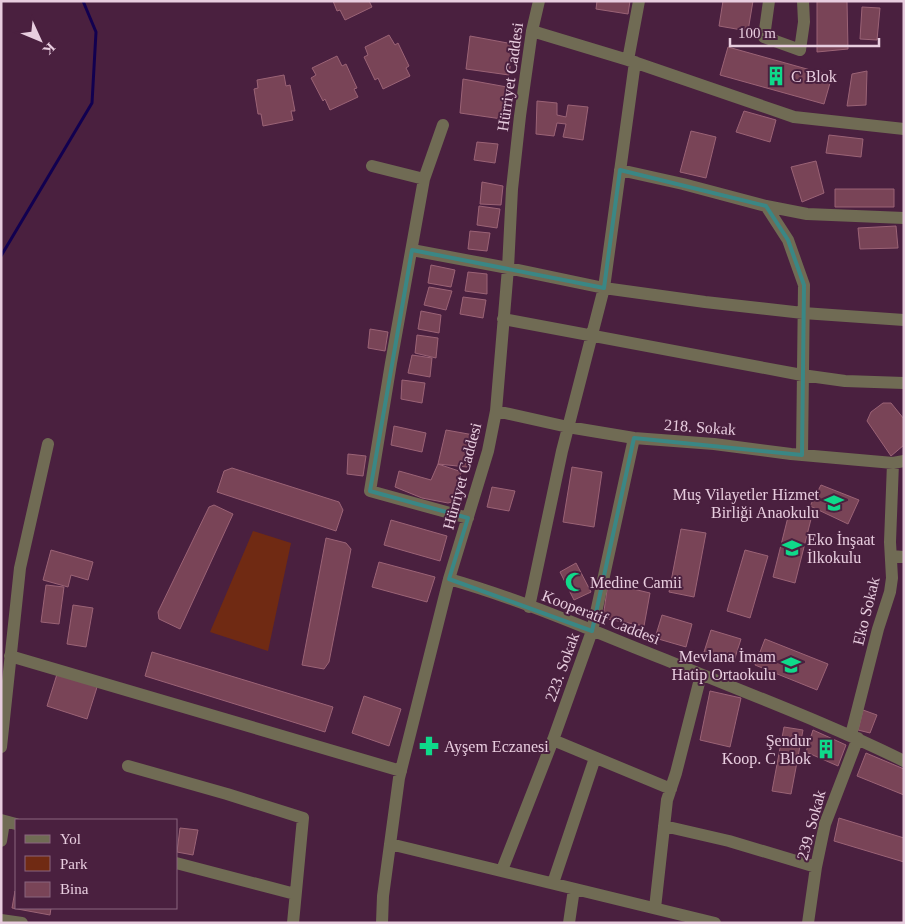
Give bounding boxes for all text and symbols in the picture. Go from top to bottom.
north arrow [15,15,65,65]
scale bar [730,15,879,47]
street label: Hürriyet Caddesi [494,21,527,133]
text: 100 m [738,25,776,41]
text: K [40,40,58,58]
building icon: C Blok [765,65,787,87]
place label: C Blok [791,68,837,85]
street label: 218. Sokak [663,416,737,438]
street label: Hürriyet Caddesi [440,420,486,531]
place label: Muş Vilayetler Hizmet Birliği Anaokulu [673,486,820,522]
school or university icon: Muş Vilayetler Hizmet Birliği Anaokulu [823,492,845,514]
place label: Eko İnşaat İlkokulu [807,531,876,566]
school or university icon: Eko İnşaat İlkokulu [781,537,803,559]
mosque icon: Medine Camii [564,571,586,593]
place label: Medine Camii [590,574,683,591]
street label: Eko Sokak [849,575,883,647]
street label: Kooperatif Caddesi [539,587,663,648]
street label: 223. Sokak [542,630,582,704]
place label: Mevlana İmam Hatip Ortaokulu [672,648,777,684]
school or university icon: Mevlana İmam Hatip Ortaokulu [780,654,802,676]
place label: Şendur Koop. C Blok [722,732,812,768]
pharmacy icon: Ayşem Eczanesi [418,735,440,757]
place label: Ayşem Eczanesi [444,738,549,756]
building icon: Şendur Koop. C Blok [815,738,837,760]
street label: 239. Sokak [793,788,829,862]
legend [15,819,178,909]
text: Yol [60,831,81,847]
text: Park [60,856,88,872]
text: Bina [60,881,89,897]

